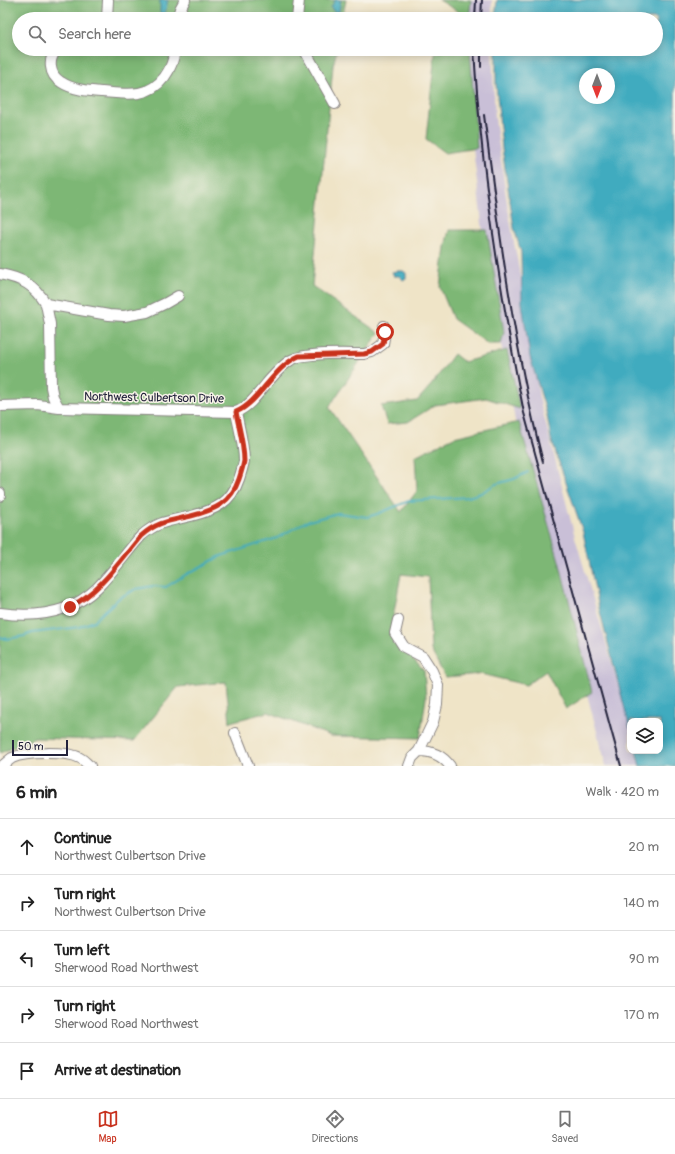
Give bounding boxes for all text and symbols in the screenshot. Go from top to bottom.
search box [12,12,663,56]
icon: search [26,23,48,45]
text: Search here [58,25,131,44]
north arrow [579,68,615,104]
route start [376,323,394,341]
street label: Northwest Culbertson Drive [84,389,224,407]
route end [61,598,79,616]
map controls [627,718,663,754]
button: layers [627,718,663,754]
scale bar [12,738,68,757]
text: 50 m [18,740,44,753]
text: 6 min [16,782,57,803]
text: Walk · 420 m [585,784,659,800]
text: Continue [54,829,112,848]
icon: ahead [16,836,38,858]
text: 20 m [628,839,659,855]
text: Northwest Culbertson Drive [54,848,206,864]
text: Turn right [54,885,115,904]
icon: right [16,892,38,914]
text: 140 m [623,895,659,911]
text: Northwest Culbertson Drive [54,904,206,920]
text: Turn left [54,941,110,960]
icon: left [16,948,38,970]
text: 90 m [629,951,659,967]
text: Sherwood Road Northwest [54,960,198,976]
text: Turn right [54,997,115,1016]
icon: right [16,1004,38,1026]
text: 170 m [624,1007,659,1023]
text: Sherwood Road Northwest [54,1016,198,1032]
icon: arrive [16,1060,38,1082]
text: Arrive at destination [54,1061,181,1080]
tab: Map [97,1108,119,1145]
tab: Directions [312,1108,358,1145]
tab: Saved [551,1108,578,1145]

